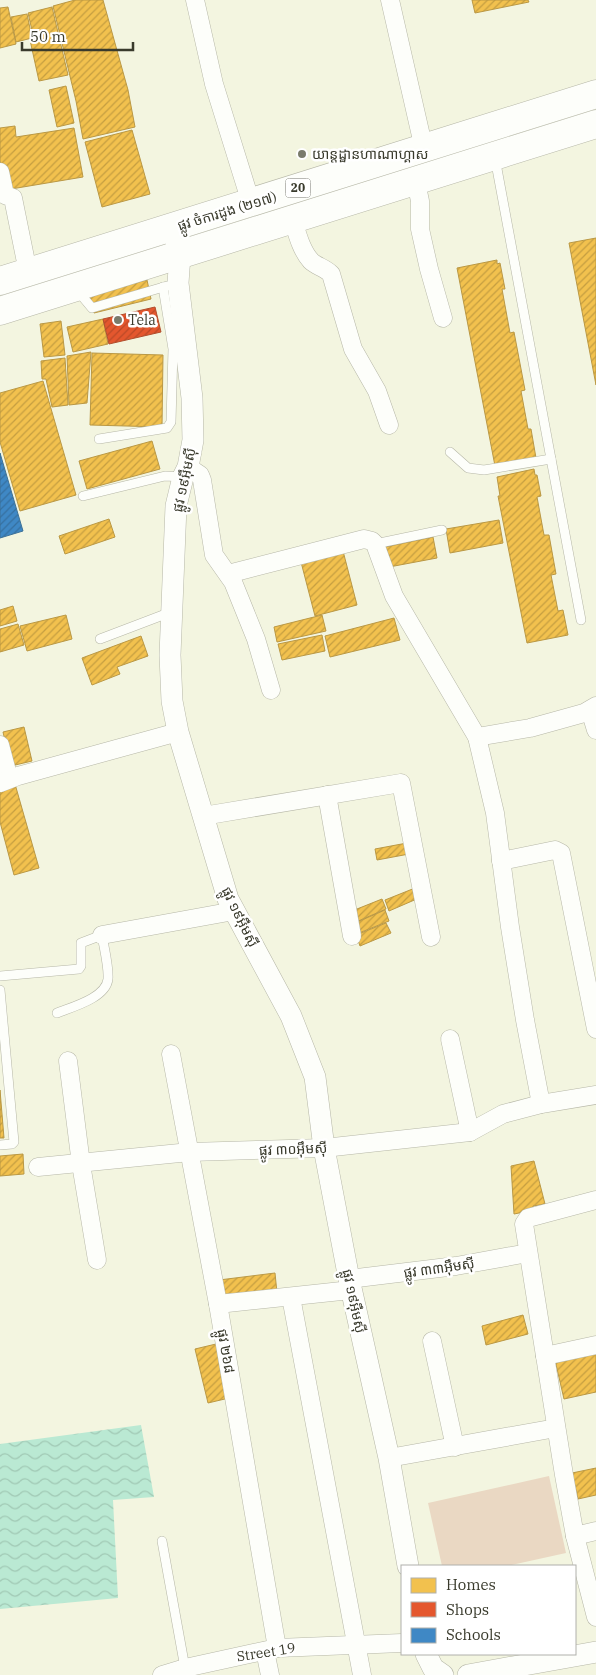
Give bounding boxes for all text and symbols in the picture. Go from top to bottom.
scale bar [22,20,134,52]
text: 50 m [30,27,66,46]
place label: យាន្ដដ្ឋានហាណាហ្គាស [312,145,429,163]
marker: យាន្ដដ្ឋានហាណាហ្គាស [296,148,308,160]
road number: 20 [286,178,310,198]
street label: ផ្លូវ ចំការដូង (២១៧) [175,187,280,238]
place label: Tela [128,311,156,329]
marker: Tela [112,314,124,326]
street label: ផ្លូវ ១៩អ៊ឹមស៊ី [168,446,203,514]
street label: ផ្លូវ ១៩អ៊ឹមស៊ី [215,884,262,952]
street label: ផ្លូវ ៣០អ៊ឹមស៊ី [258,1139,328,1162]
street label: ផ្លូវ ៣៣អ៊ឹមស៊ី [402,1254,476,1285]
street label: ផ្លូវ ១៩អ៊ឹមស៊ី [335,1267,370,1335]
street label: ផ្លូវ ២៦៨ [210,1327,239,1375]
legend [401,1565,576,1655]
text: Homes [446,1575,496,1594]
text: Shops [446,1600,489,1619]
text: Schools [446,1625,501,1644]
street label: Street 19 [235,1638,297,1666]

